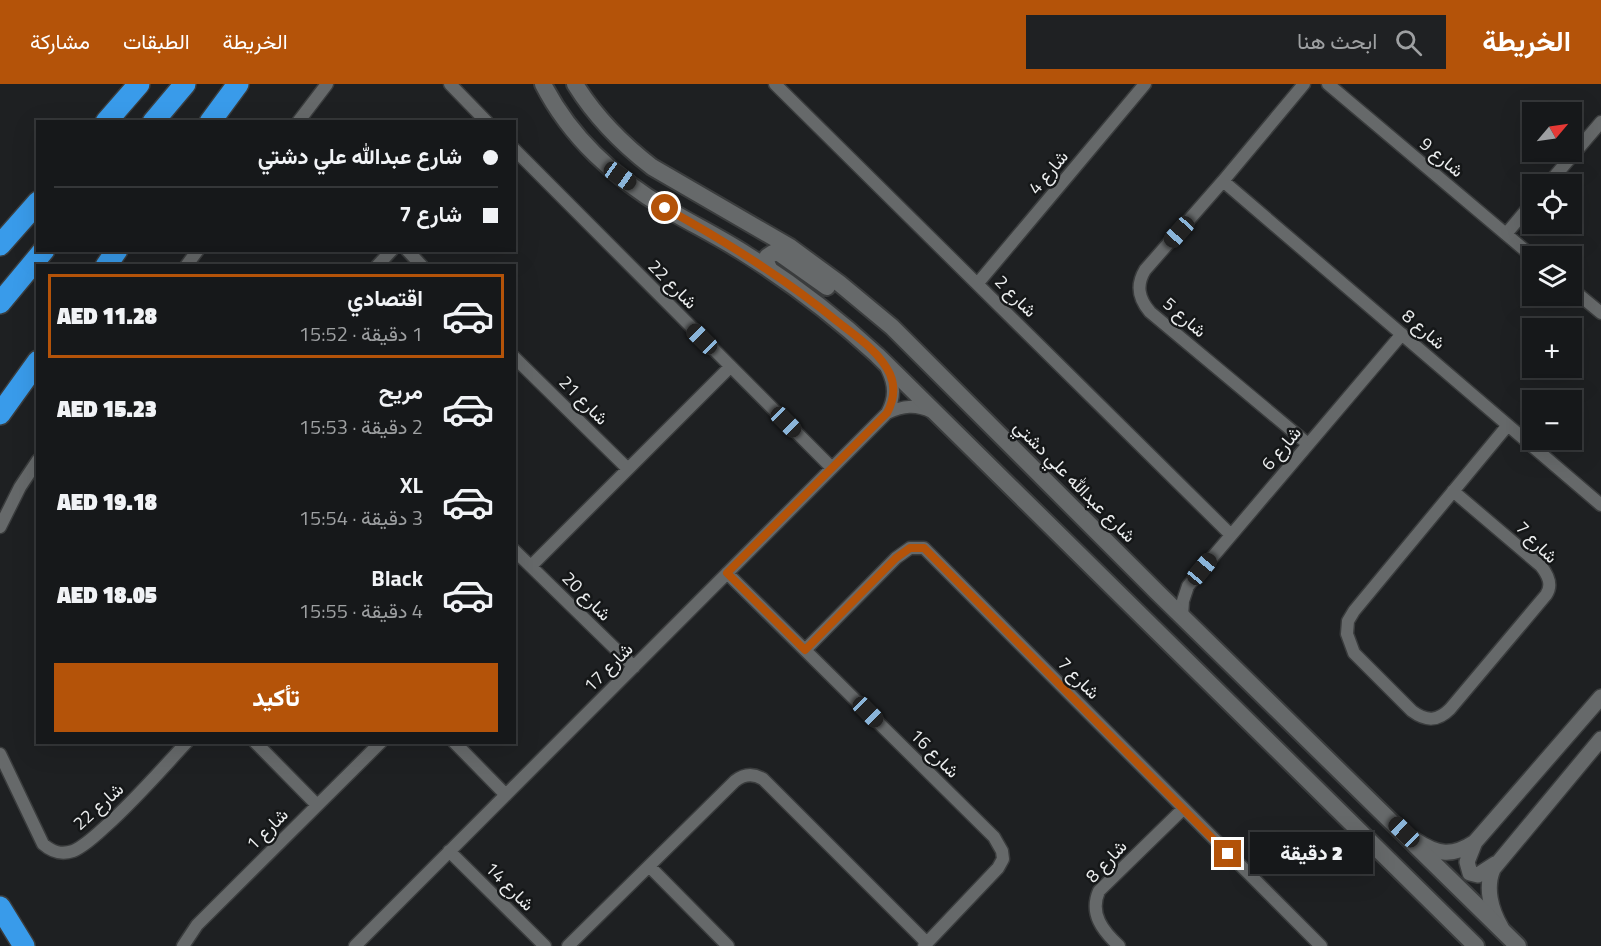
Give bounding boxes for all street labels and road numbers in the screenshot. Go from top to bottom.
street label: شارع 9 [1414,131,1470,183]
street label: شارع 4 [1022,144,1074,200]
street label: شارع 22 [642,253,704,315]
street label: شارع 2 [989,269,1043,323]
street label: شارع 5 [1157,290,1213,344]
street label: شارع 8 [1396,302,1452,356]
street label: شارع 21 [553,369,615,431]
street label: شارع عبدالله علي دشتي [1006,414,1142,550]
street label: شارع 6 [1255,420,1307,476]
street label: شارع 7 [1510,515,1564,569]
street label: شارع 20 [556,565,618,627]
street label: شارع 17 [577,636,639,698]
street label: شارع 7 [1052,651,1106,705]
street label: شارع 16 [904,722,966,784]
street label: شارع 22 [67,776,129,836]
street label: شارع 1 [240,802,294,856]
street label: شارع 8 [1079,833,1133,889]
street label: شارع 14 [479,855,541,917]

